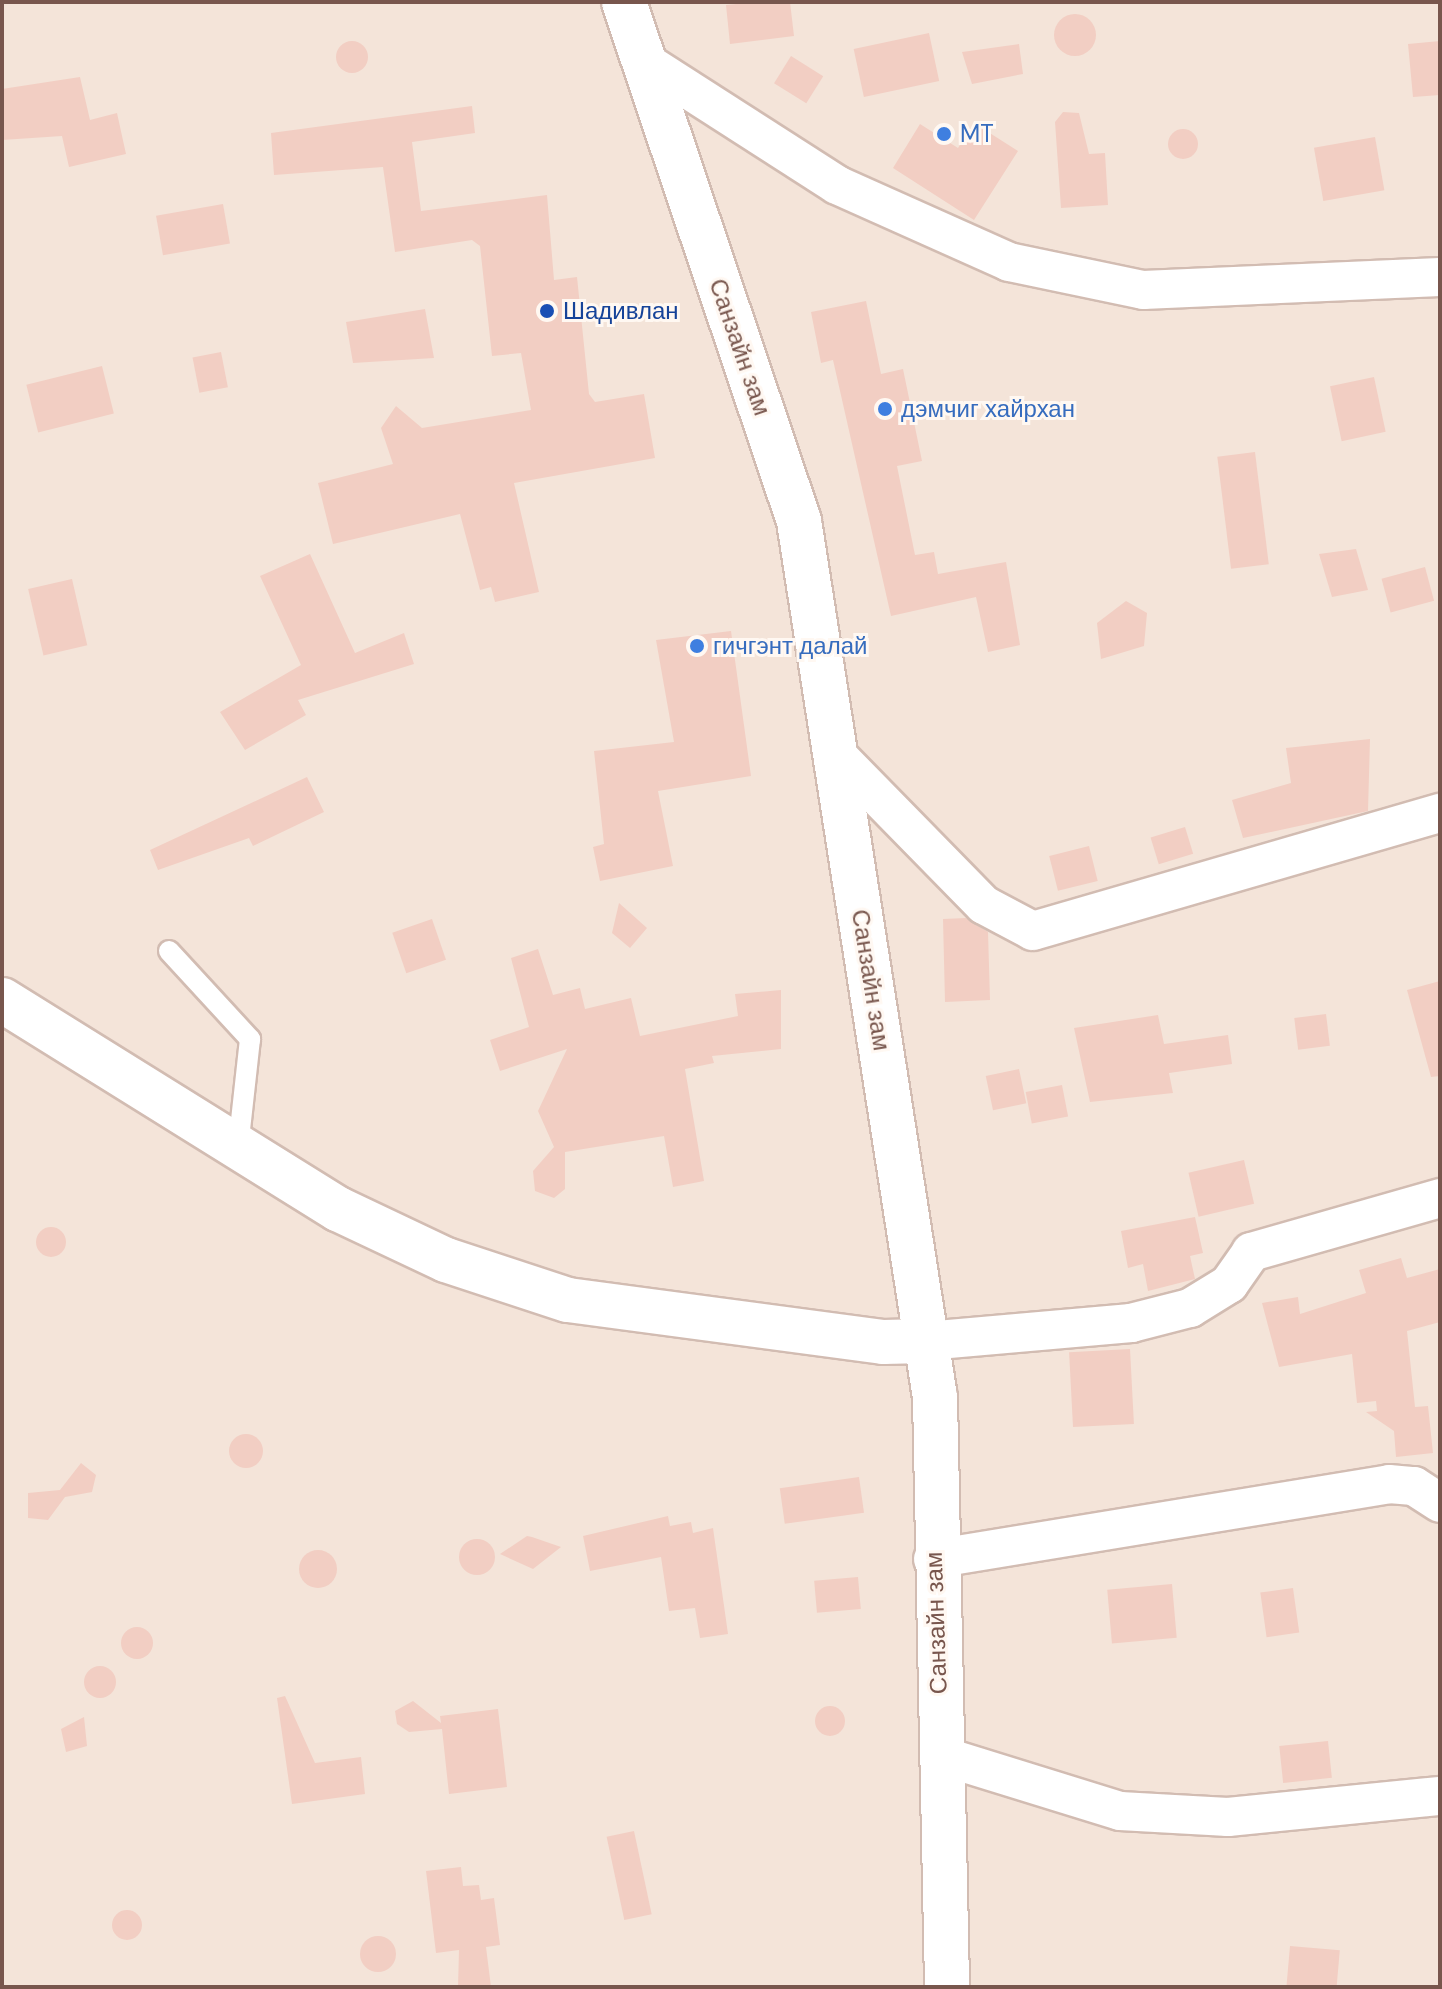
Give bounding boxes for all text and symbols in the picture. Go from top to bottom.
place label: MT [960,120,994,148]
marker: MT [935,125,953,143]
street label: Санзайн зам [703,275,777,419]
place label: Шадивлан [563,297,679,325]
marker: Шадивлан [538,302,556,320]
place label: дэмчиг хайрхан [901,395,1075,423]
marker: дэмчиг хайрхан [876,400,894,418]
place label: гичгэнт далай [713,632,867,660]
marker: гичгэнт далай [688,637,706,655]
street label: Санзайн зам [846,907,896,1053]
street label: Санзайн зам [919,1551,953,1695]

